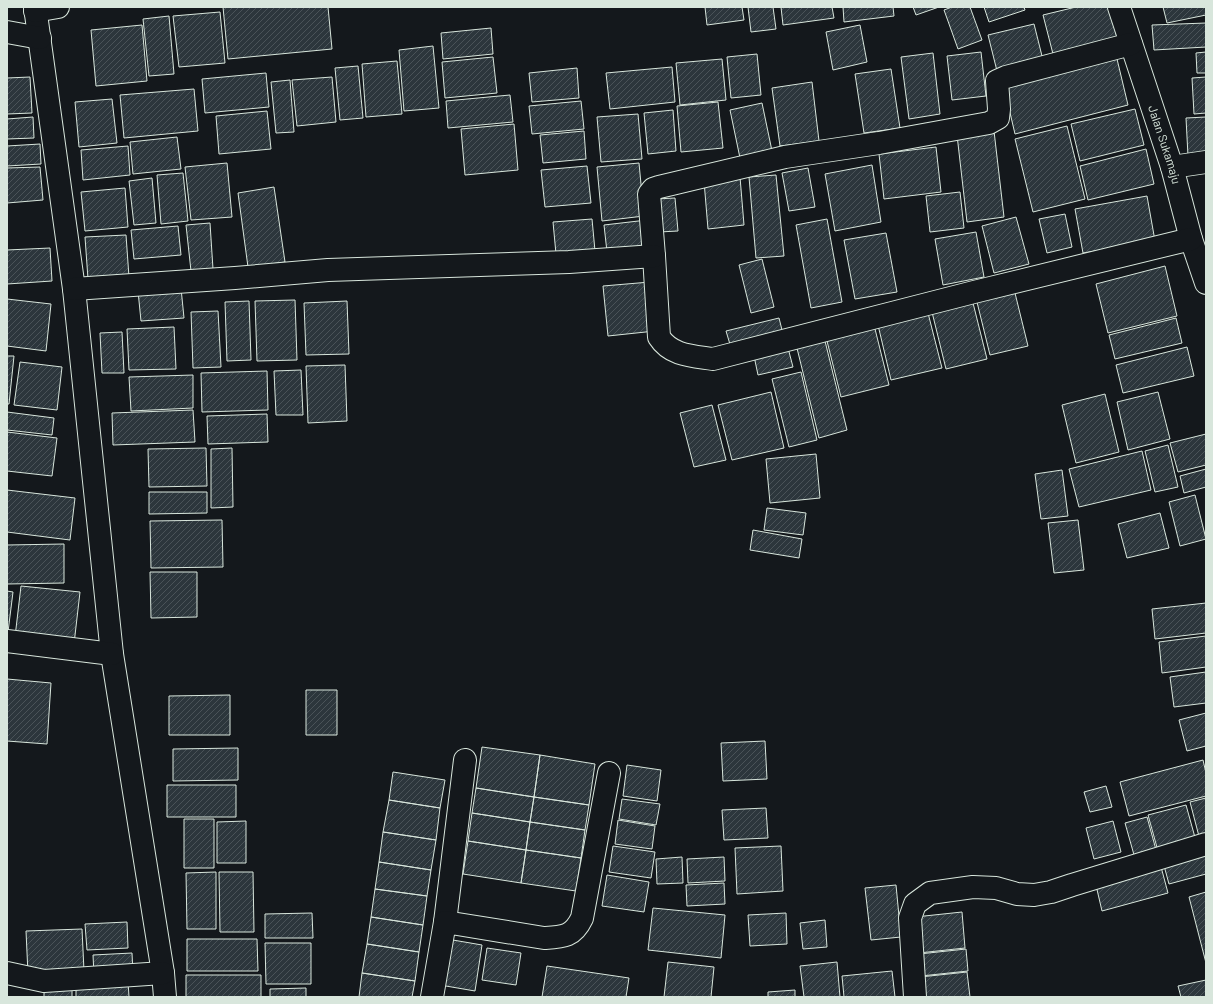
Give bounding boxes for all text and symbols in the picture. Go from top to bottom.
street label: Jalan Sukamaju [1146,103,1184,185]

